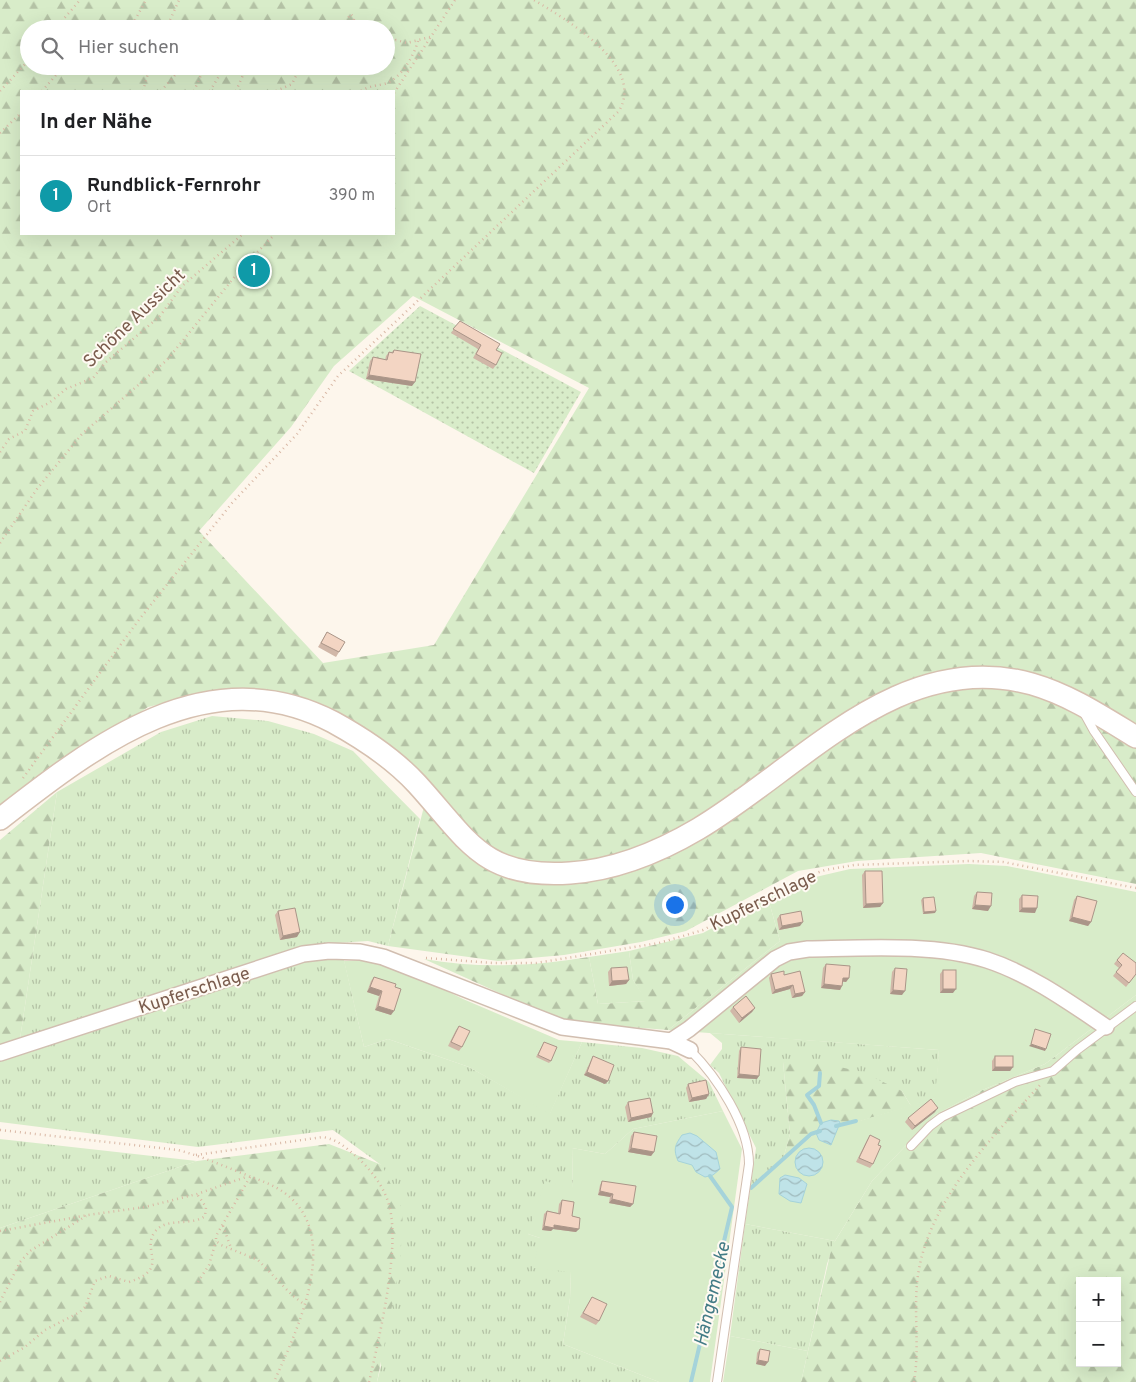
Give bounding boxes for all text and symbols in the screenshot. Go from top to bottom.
search box [20,20,395,75]
icon: search [38,34,66,62]
text: Hier suchen [78,36,179,60]
text: In der Nähe [40,109,152,136]
text: Rundblick-Fernrohr [87,174,261,198]
text: 1 [53,186,59,206]
text: 390 m [329,186,375,206]
text: Ort [87,198,111,218]
pin: 1 [238,252,270,290]
street label: Schöne Aussicht [79,265,191,374]
street label: Kupferschlage [707,866,821,937]
your location [662,892,688,918]
street label: Kupferschlage [136,963,253,1020]
water label: Hängemecke [689,1240,737,1349]
map controls [1076,1277,1121,1367]
button: + [1076,1277,1121,1322]
button: − [1076,1322,1121,1367]

